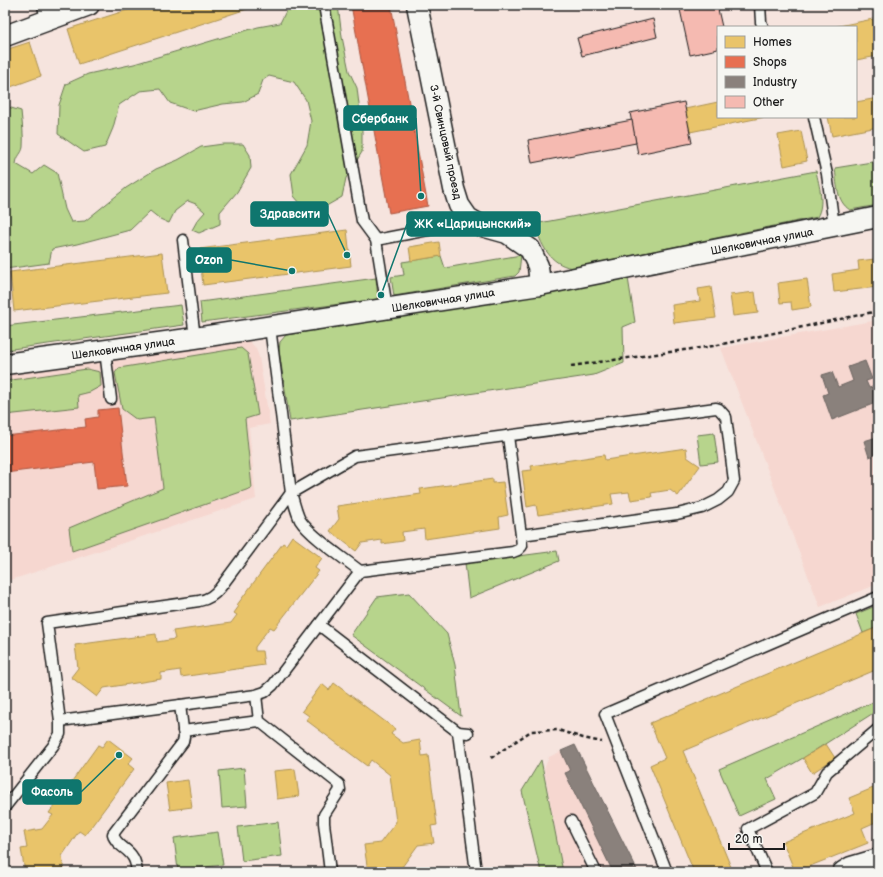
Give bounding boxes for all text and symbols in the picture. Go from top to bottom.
legend [717,26,857,118]
text: Homes [753,35,792,50]
text: Shops [753,55,787,70]
text: Industry [753,75,798,90]
street label: 3-й Свинцовый проезд [427,83,464,201]
text: Other [753,95,785,110]
callout: Сбербанк [344,106,416,130]
text: Сбербанк [352,112,409,127]
callout: Здравсити [251,202,328,226]
text: Здравсити [260,207,320,222]
callout: ЖК «Царицынский» [407,212,540,236]
text: ЖК «Царицынский» [414,217,532,232]
street label: Шелковичная улица [710,225,815,258]
callout: Ozon [187,248,231,272]
text: Ozon [195,253,223,268]
street label: Шелковичная улица [391,286,496,315]
street label: Шелковичная улица [71,335,176,362]
callout: Фасоль [23,780,81,804]
text: Фасоль [31,785,74,800]
scale bar [729,825,784,851]
text: 20 m [735,832,762,847]

